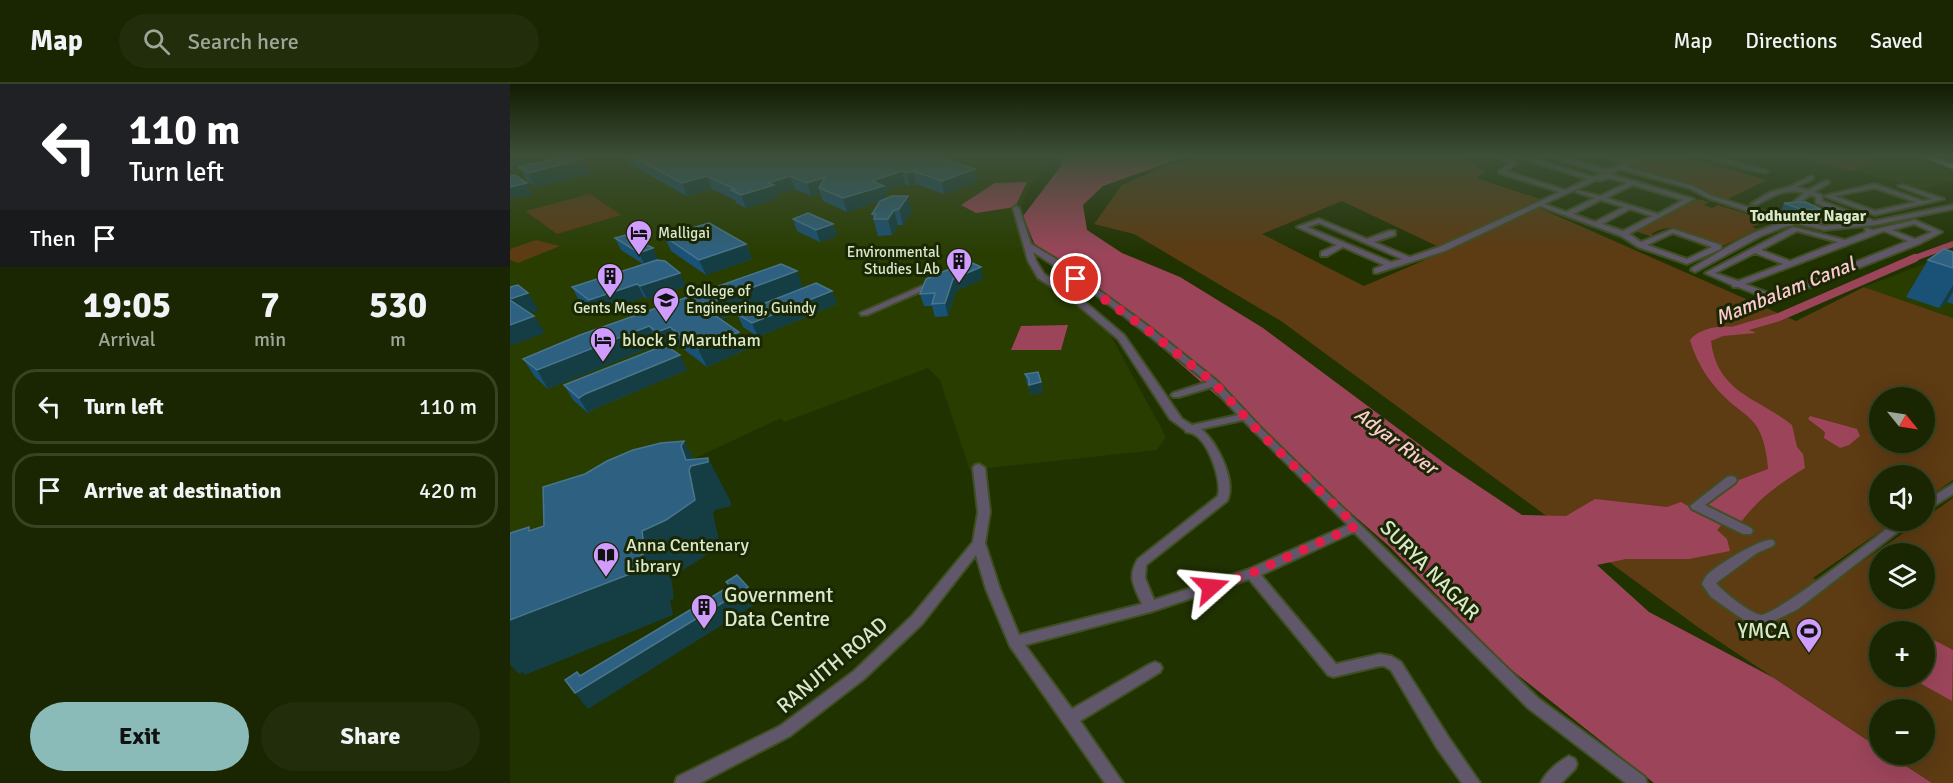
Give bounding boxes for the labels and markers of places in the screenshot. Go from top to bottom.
hotel icon: Malligai [624,218,654,256]
place label: Malligai [658,224,710,242]
place label: Environmental Studies LAb [847,243,940,278]
building icon: Environmental Studies LAb [944,246,974,284]
pin [1050,253,1101,304]
building icon: Gents Mess [595,261,625,299]
place label: College of Engineering, Guindy [686,282,816,317]
school or university icon: College of Engineering, Guindy [651,285,681,323]
place label: Gents Mess [573,299,647,317]
hotel icon: block 5 Marutham [588,325,618,363]
place label: block 5 Marutham [622,329,761,351]
place label: Anna Centenary Library [626,534,749,577]
library icon: Anna Centenary Library [591,540,621,578]
place label: Government Data Centre [724,582,833,632]
building icon: Government Data Centre [689,592,719,630]
sports icon: YMCA [1794,616,1824,654]
place label: YMCA [1738,618,1790,644]

